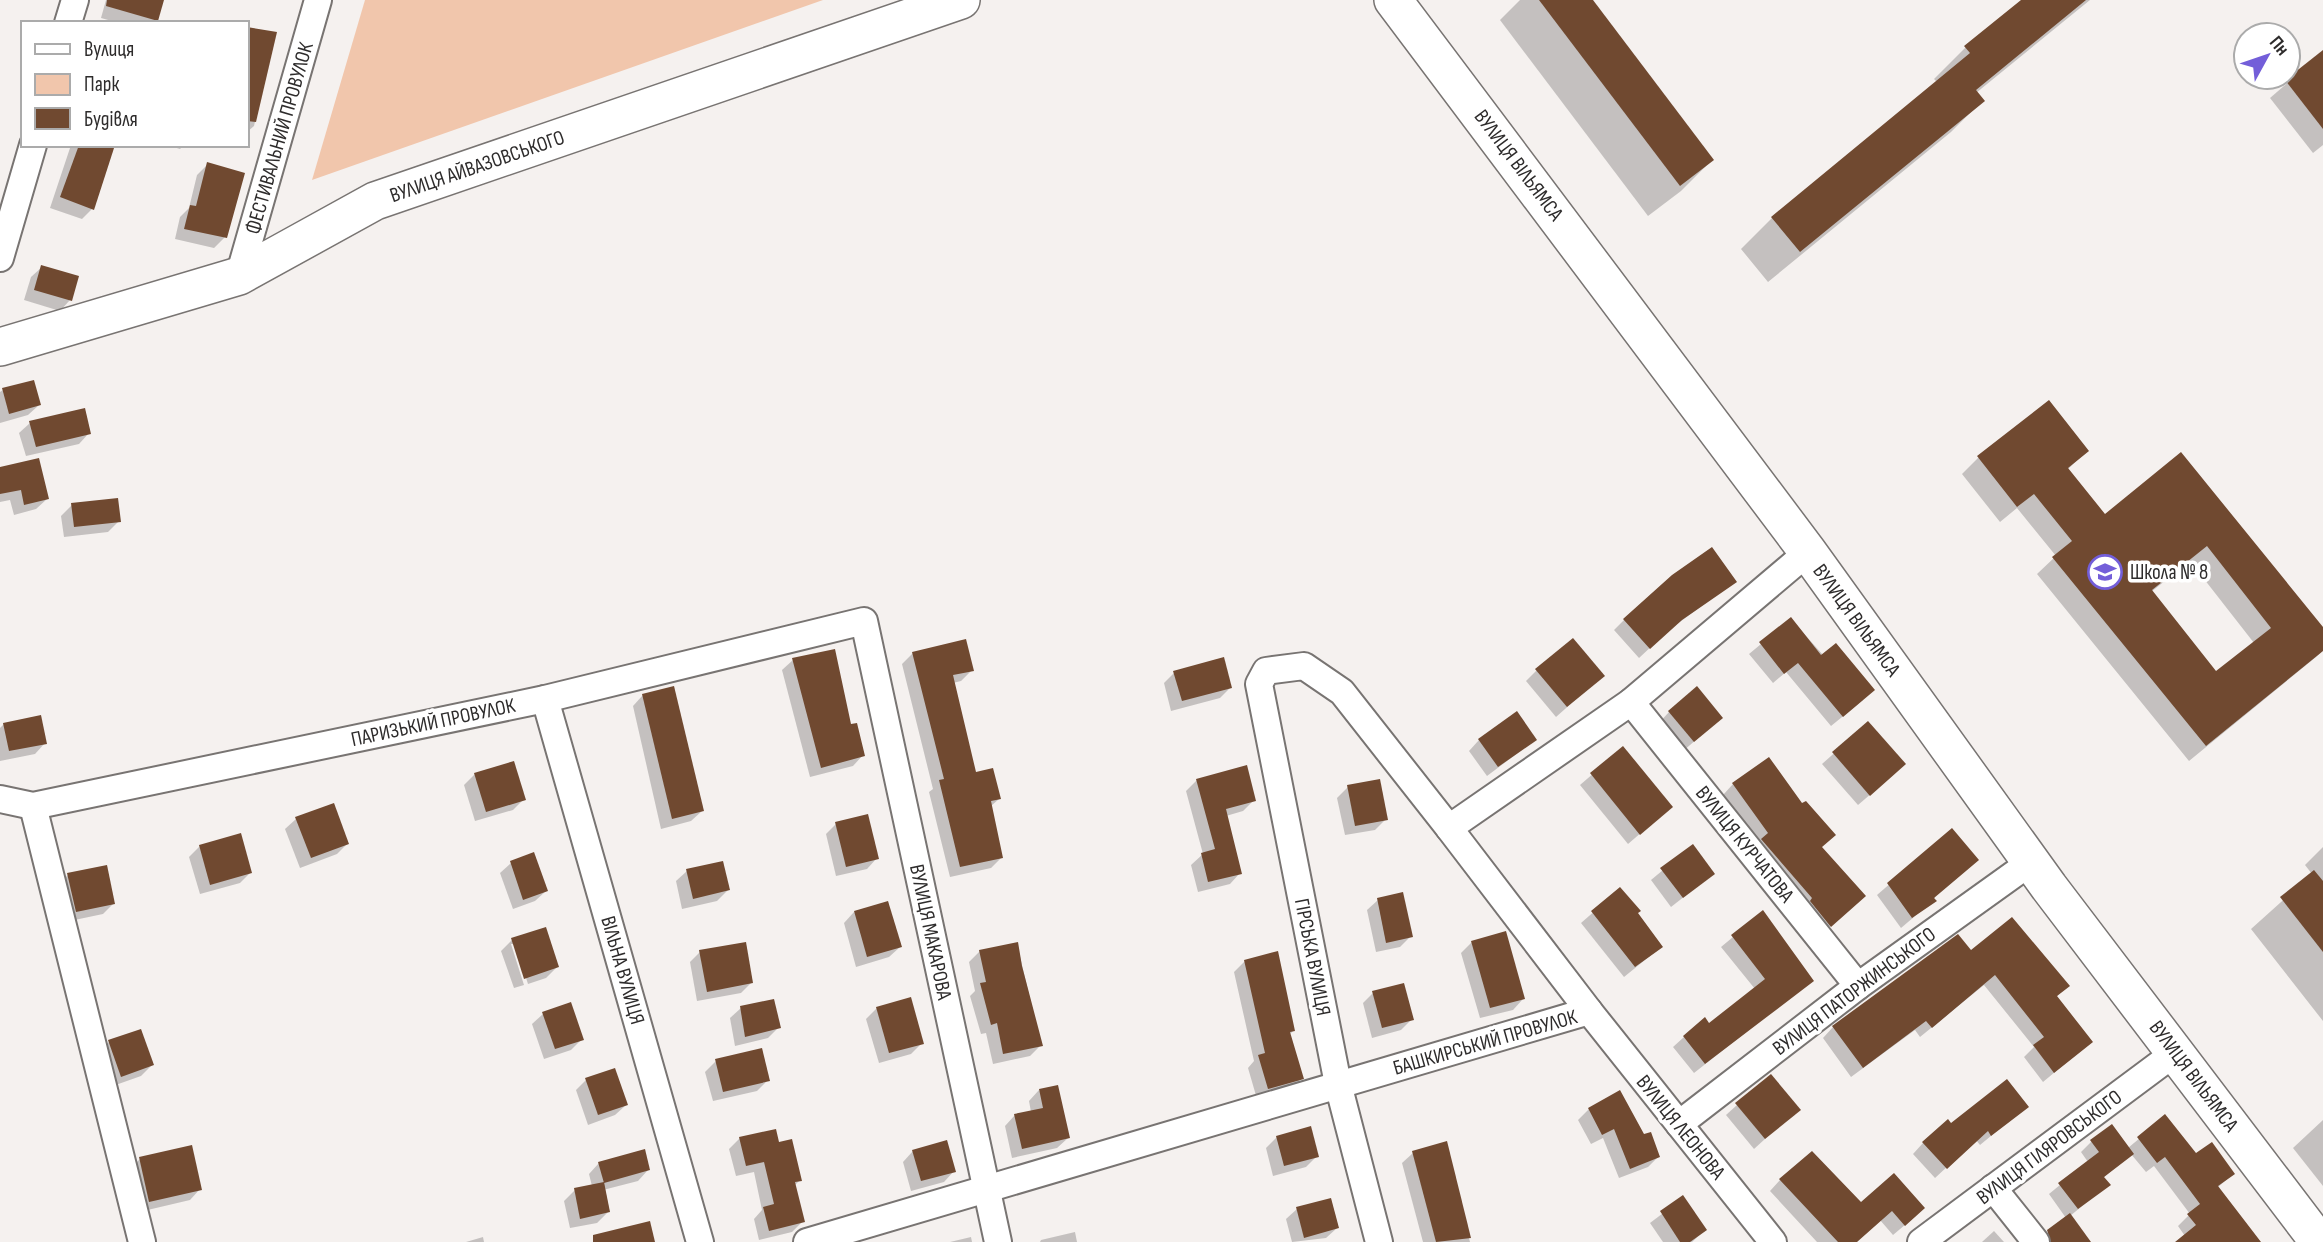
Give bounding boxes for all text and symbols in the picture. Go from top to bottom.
legend [21,21,248,147]
north arrow [2232,21,2302,91]
text: Пн [2264,32,2294,60]
text: Вулиця [84,37,134,62]
street label: ФЕСТИВАЛЬНИЙ ПРОВУЛОК [240,39,319,237]
text: Парк [84,72,119,97]
street label: ВУЛИЦЯ ВІЛЬЯМСА [1469,105,1569,227]
text: Будівля [84,107,138,132]
street label: ВУЛИЦЯ АЙВАЗОВСЬКОГО [386,125,568,208]
school or university icon: Школа № 8 [2086,553,2124,591]
street label: ВУЛИЦЯ ВІЛЬЯМСА [1807,559,1906,682]
place label: Школа № 8 [2130,560,2208,585]
street label: ПАРИЗЬКИЙ ПРОВУЛОК [349,693,518,752]
street label: ВУЛИЦЯ КУРЧАТОВА [1690,781,1800,908]
street label: ВУЛИЦЯ МАКАРОВА [904,862,957,1003]
street label: ГІРСЬКА ВУЛИЦЯ [1289,896,1336,1018]
street label: ВІЛЬНА ВУЛИЦЯ [595,913,650,1027]
street label: ВУЛИЦЯ ПАТОРЖИНСЬКОГО [1768,922,1941,1061]
street label: БАШКИРСЬКИЙ ПРОВУЛОК [1390,1004,1580,1081]
street label: ВУЛИЦЯ ВІЛЬЯМСА [2144,1016,2244,1138]
street label: ВУЛИЦЯ ЛЕОНОВА [1631,1070,1731,1185]
street label: ВУЛИЦЯ ГІЛЯРОВСЬКОГО [1972,1085,2127,1210]

